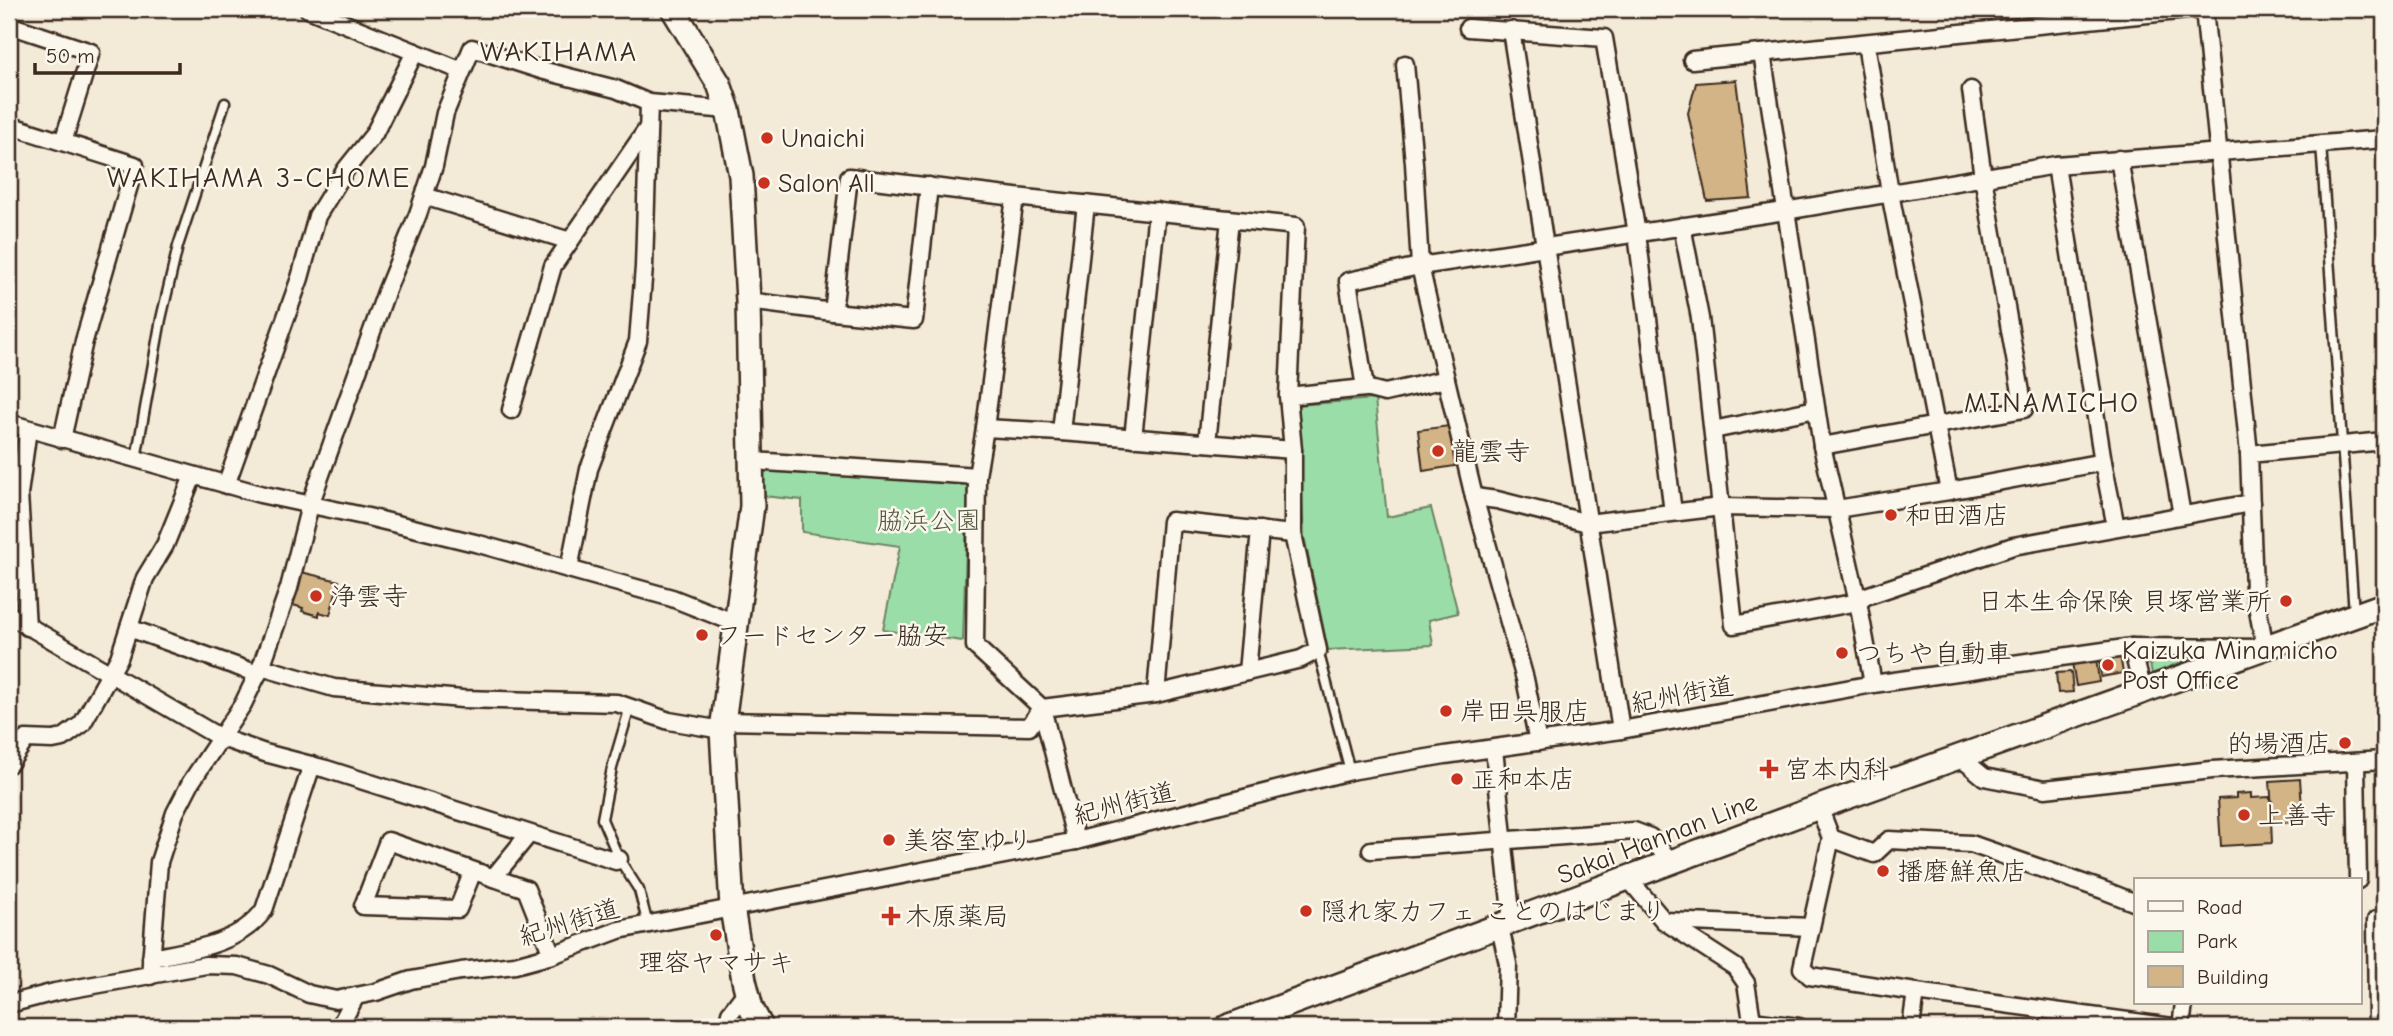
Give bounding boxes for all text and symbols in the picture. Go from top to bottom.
scale bar [35,32,180,76]
district label: WAKIHAMA [480,36,638,68]
text: 50 m [46,44,95,68]
place label: Unaichi [781,124,865,154]
marker: Unaichi [759,130,775,146]
district label: WAKIHAMA 3-CHOME [107,162,411,194]
place label: Salon All [778,169,875,199]
marker: Salon All [756,175,772,191]
district label: MINAMICHO [1964,387,2140,419]
place label: 龍雲寺 [1452,437,1530,467]
marker: 龍雲寺 [1430,443,1446,459]
place label: 和田酒店 [1905,501,2009,531]
park label: 脇浜公園 [877,506,981,536]
marker: 和田酒店 [1883,507,1899,523]
place label: 浄雲寺 [330,582,408,612]
place label: 日本生命保険 貝塚営業所 [1977,587,2272,617]
marker: 浄雲寺 [308,588,324,604]
marker: 日本生命保険 貝塚営業所 [2278,593,2294,609]
place label: フードセンター脇安 [716,621,948,651]
marker: フードセンター脇安 [694,627,710,643]
place label: Kaizuka Minamicho Post Office [2122,636,2338,696]
place label: つちや自動車 [1856,639,2012,669]
marker: つちや自動車 [1834,645,1850,661]
marker: Kaizuka Minamicho Post Office [2100,657,2116,673]
street label: 紀州街道 [1628,671,1736,719]
place label: 岸田呉服店 [1460,697,1590,727]
marker: 岸田呉服店 [1438,703,1454,719]
place label: 的場酒店 [2227,729,2331,759]
marker: 的場酒店 [2337,735,2353,751]
place label: 宮本内科 [1785,755,1889,785]
marker: 宮本内科 [1759,759,1779,779]
place label: 正和本店 [1471,765,1575,795]
marker: 正和本店 [1449,771,1465,787]
street label: 紀州街道 [1070,777,1178,831]
street label: Sakai Hannan Line [1553,787,1761,891]
place label: 上善寺 [2258,801,2336,831]
marker: 上善寺 [2236,807,2252,823]
place label: 美容室ゆり [903,826,1033,856]
marker: 美容室ゆり [881,832,897,848]
place label: 播磨鮮魚店 [1897,857,2027,887]
marker: 播磨鮮魚店 [1875,863,1891,879]
legend [2134,878,2362,1004]
street label: 紀州街道 [515,893,623,953]
text: Road [2197,895,2242,919]
place label: 隠れ家カフェ ことのはじまり [1320,897,1667,927]
place label: 木原薬局 [905,902,1009,932]
marker: 隠れ家カフェ ことのはじまり [1298,903,1314,919]
marker: 木原薬局 [883,908,899,924]
marker: 理容ヤマサキ [708,927,724,943]
text: Park [2197,929,2237,953]
place label: 理容ヤマサキ [638,948,794,978]
text: Building [2197,965,2269,989]

